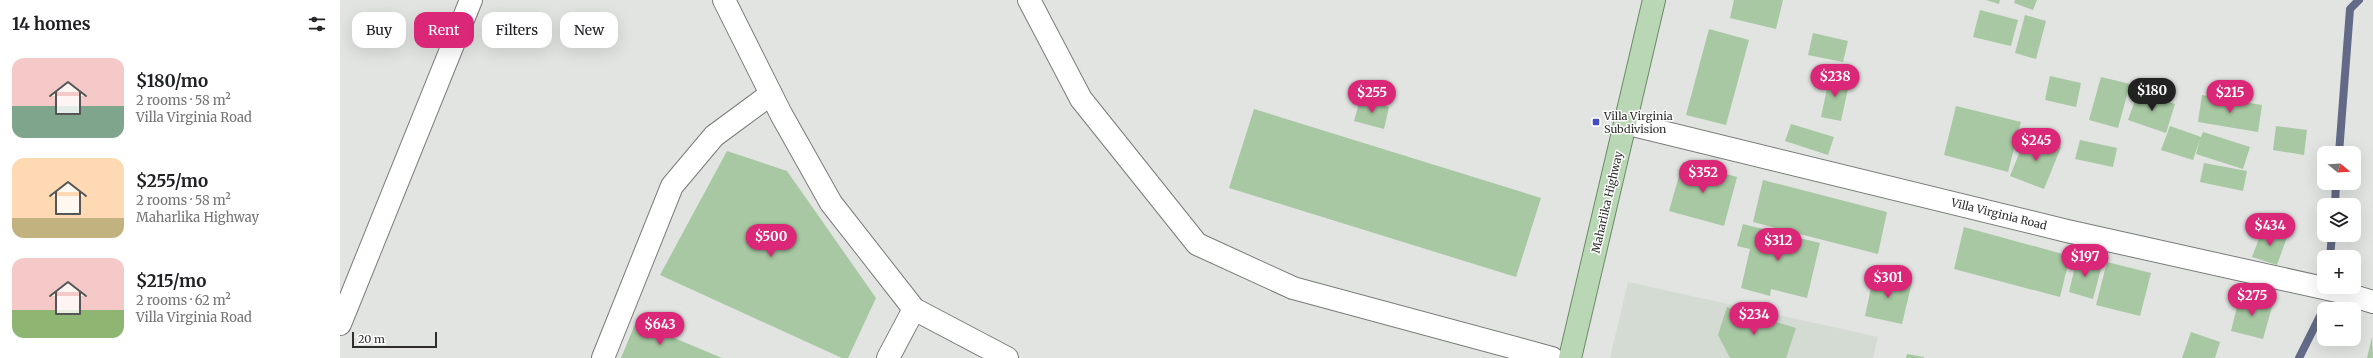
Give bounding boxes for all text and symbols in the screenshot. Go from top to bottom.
chip: Buy [352,12,406,48]
chip: Rent [414,12,474,48]
chip: Filters [482,12,552,48]
chip: New [560,12,618,48]
text: 14 homes [12,13,90,35]
icon: filters [306,13,328,35]
pin: $238 [1811,64,1859,98]
text: $238 [1819,68,1851,85]
text: $180/mo [136,70,208,92]
icon: home [44,74,92,122]
pin: $180 [2128,78,2176,112]
pin: $255 [1348,80,1396,114]
pin: $215 [2206,80,2254,114]
text: $180 [2137,82,2167,99]
text: $255 [1357,84,1387,101]
text: $215 [2216,84,2244,101]
text: 2 rooms · 58 m² [136,92,231,109]
text: Villa Virginia Road [136,109,252,126]
place label: Villa Virginia Subdivision [1603,109,1673,136]
marker: Villa Virginia Subdivision [1591,117,1601,127]
pin: $245 [2012,128,2060,162]
text: $245 [2021,132,2051,149]
north arrow [2317,146,2361,190]
map controls [2317,146,2361,346]
street label: Maharlika Highway [1588,149,1626,254]
pin: $352 [1679,160,1727,194]
text: $352 [1688,164,1718,181]
text: $255/mo [136,170,208,192]
icon: home [44,174,92,222]
text: 2 rooms · 58 m² [136,192,231,209]
street label: Villa Virginia Road [1949,195,2049,233]
button: layers [2317,198,2361,242]
text: Maharlika Highway [136,209,259,226]
pin: $434 [2246,213,2294,247]
text: $434 [2254,217,2286,234]
pin: $500 [747,224,795,258]
text: $500 [755,228,787,245]
pin: $312 [1754,228,1802,262]
text: $312 [1764,232,1792,249]
pin: $197 [2061,244,2109,278]
text: $197 [2070,248,2100,265]
button: + [2317,250,2361,294]
pin: $301 [1864,265,1912,299]
text: $301 [1873,269,1903,286]
text: $215/mo [136,270,206,292]
icon: home [44,274,92,322]
pin: $275 [2228,283,2276,317]
text: $275 [2237,287,2267,304]
text: 2 rooms · 62 m² [136,292,231,309]
pin: $234 [1730,302,1778,336]
button: − [2317,302,2361,346]
text: $234 [1738,306,1770,323]
text: Villa Virginia Road [136,309,252,326]
pin: $643 [636,312,684,346]
text: $643 [644,316,676,333]
scale bar [352,330,437,349]
text: 20 m [358,332,385,346]

